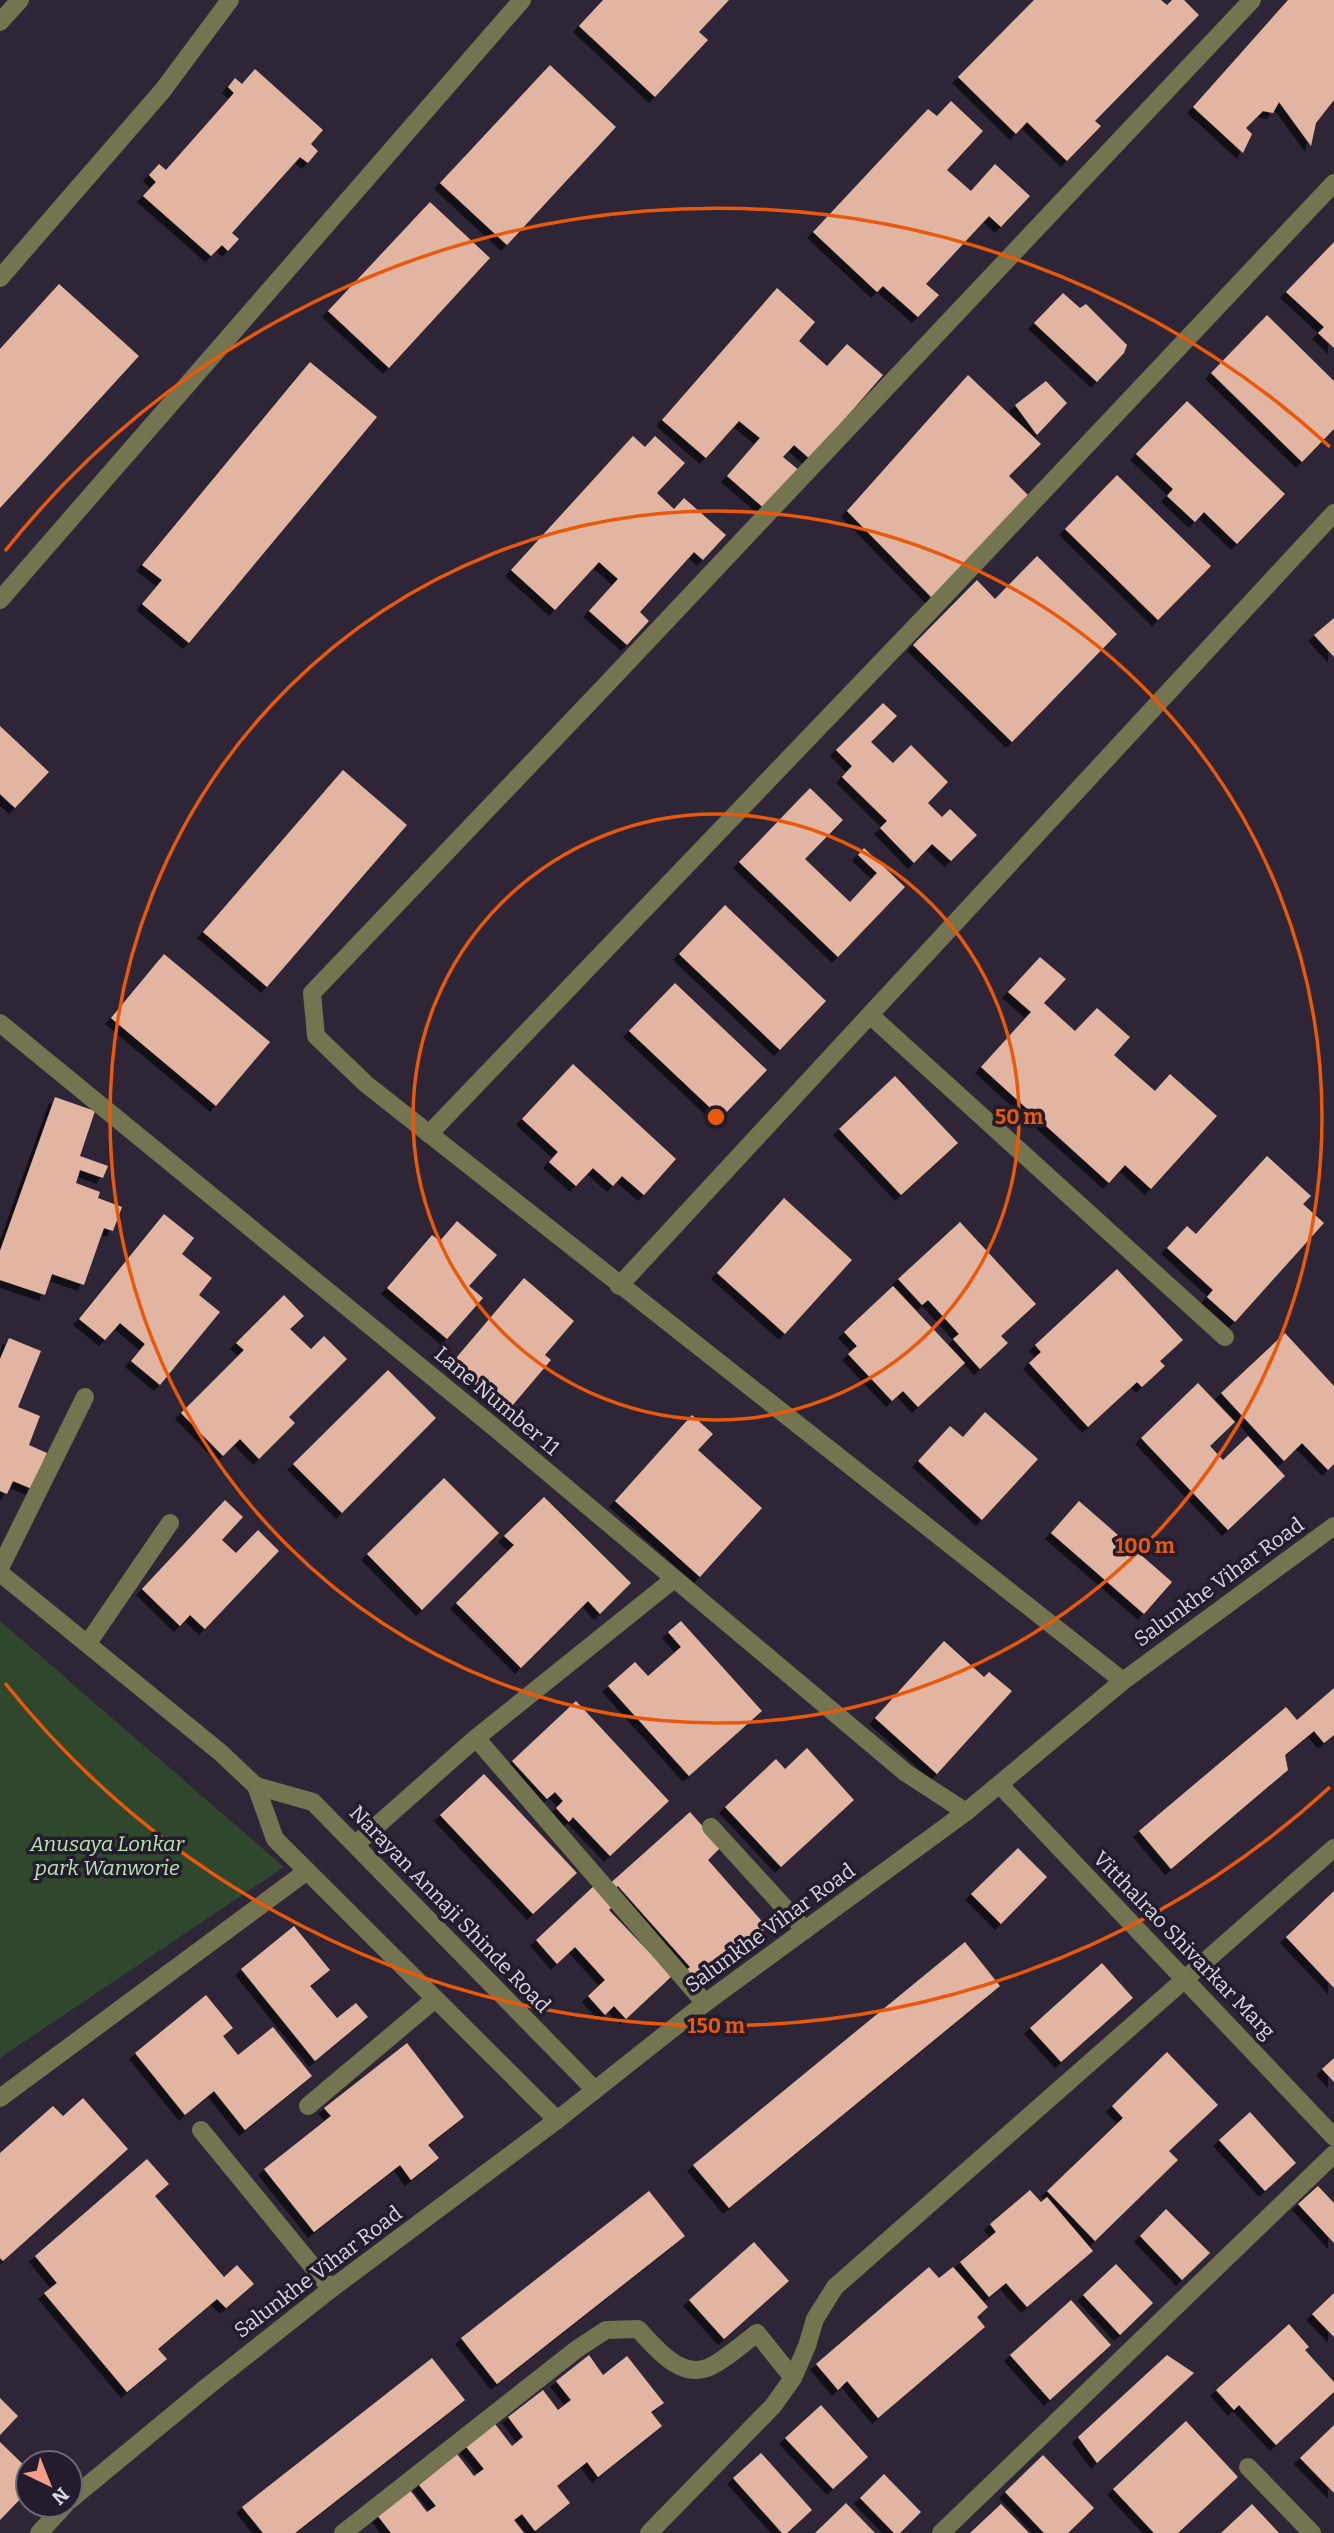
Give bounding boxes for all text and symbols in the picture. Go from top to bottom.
text: 50 m [995,1104,1043,1130]
centre of rings [704,1105,728,1129]
street label: Lane Number 11 [429,1341,565,1461]
street label: Salunkhe Vihar Road [1129,1512,1309,1652]
text: 100 m [1115,1533,1175,1559]
street label: Narayan Annaji Shinde Road [344,1800,556,2018]
park label: Anusaya Lonkar park Wanworie [29,1831,186,1881]
street label: Vitthalrao Shivarkar Marg [1087,1846,1281,2045]
street label: Salunkhe Vihar Road [680,1858,860,1998]
text: 150 m [687,2013,745,2039]
street label: Salunkhe Vihar Road [229,2200,407,2344]
north arrow [14,2449,84,2519]
text: N [47,2483,73,2510]

